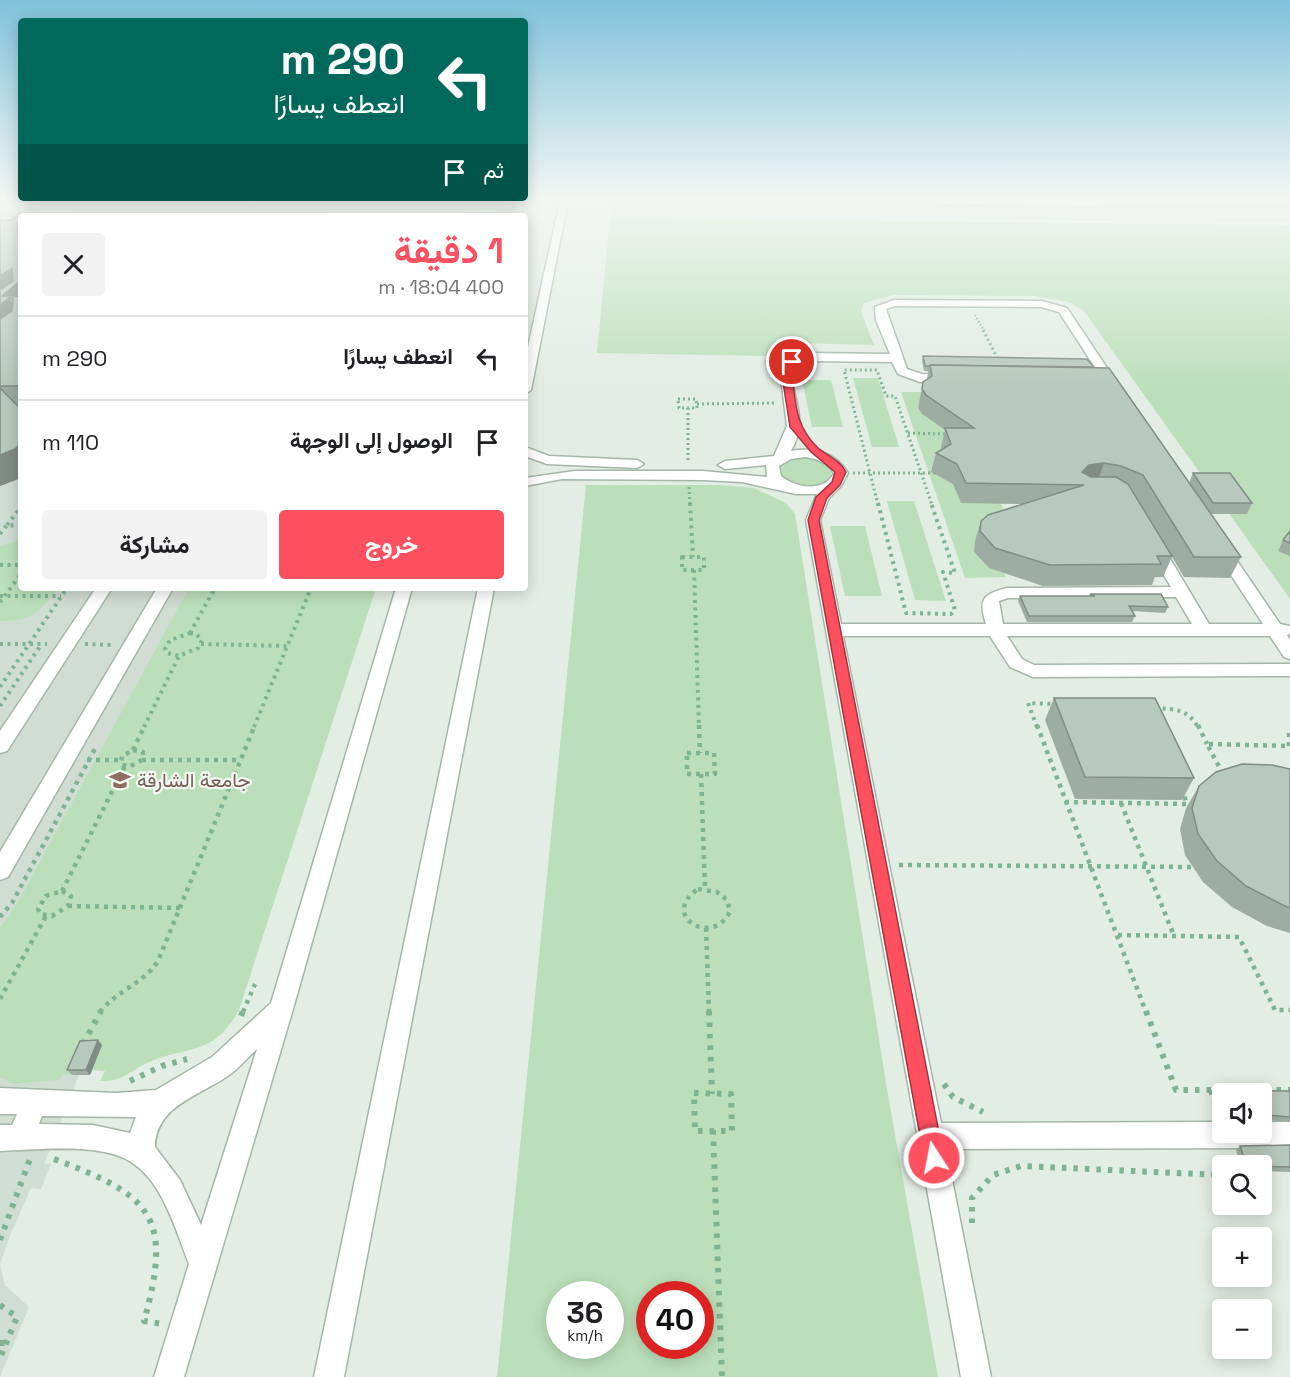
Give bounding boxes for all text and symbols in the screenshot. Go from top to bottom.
text: 290 m [281,33,405,86]
icon: left [426,42,504,120]
text: انعطف يسارًا [273,86,405,121]
icon: arrive [438,156,471,189]
text: ثم [483,156,504,184]
text: 1 دقيقة [394,228,504,274]
button: close [42,233,105,296]
text: 400 m · 18:04 [378,274,504,300]
pin [766,336,817,387]
text: انعطف يسارًا [343,342,453,370]
icon: left [471,342,504,375]
text: 290 m [42,344,107,372]
icon: arrive [775,345,808,378]
text: الوصول إلى الوجهة [290,426,453,454]
icon: arrive [471,426,504,459]
text: 110 m [42,428,99,456]
button: مشاركة [42,510,267,579]
button: خروج [279,510,504,579]
place label: جامعة الشارقة [137,767,251,793]
school or university icon: جامعة الشارقة [108,768,132,792]
map controls [1212,1083,1272,1359]
button: sound [1212,1083,1272,1143]
position arrow [902,1126,966,1190]
button: search [1212,1155,1272,1215]
button: + [1212,1227,1272,1287]
speed limit sign: 40 [636,1281,714,1359]
text: 36 [567,1293,603,1332]
button: − [1212,1299,1272,1359]
text: km/h [567,1326,603,1345]

